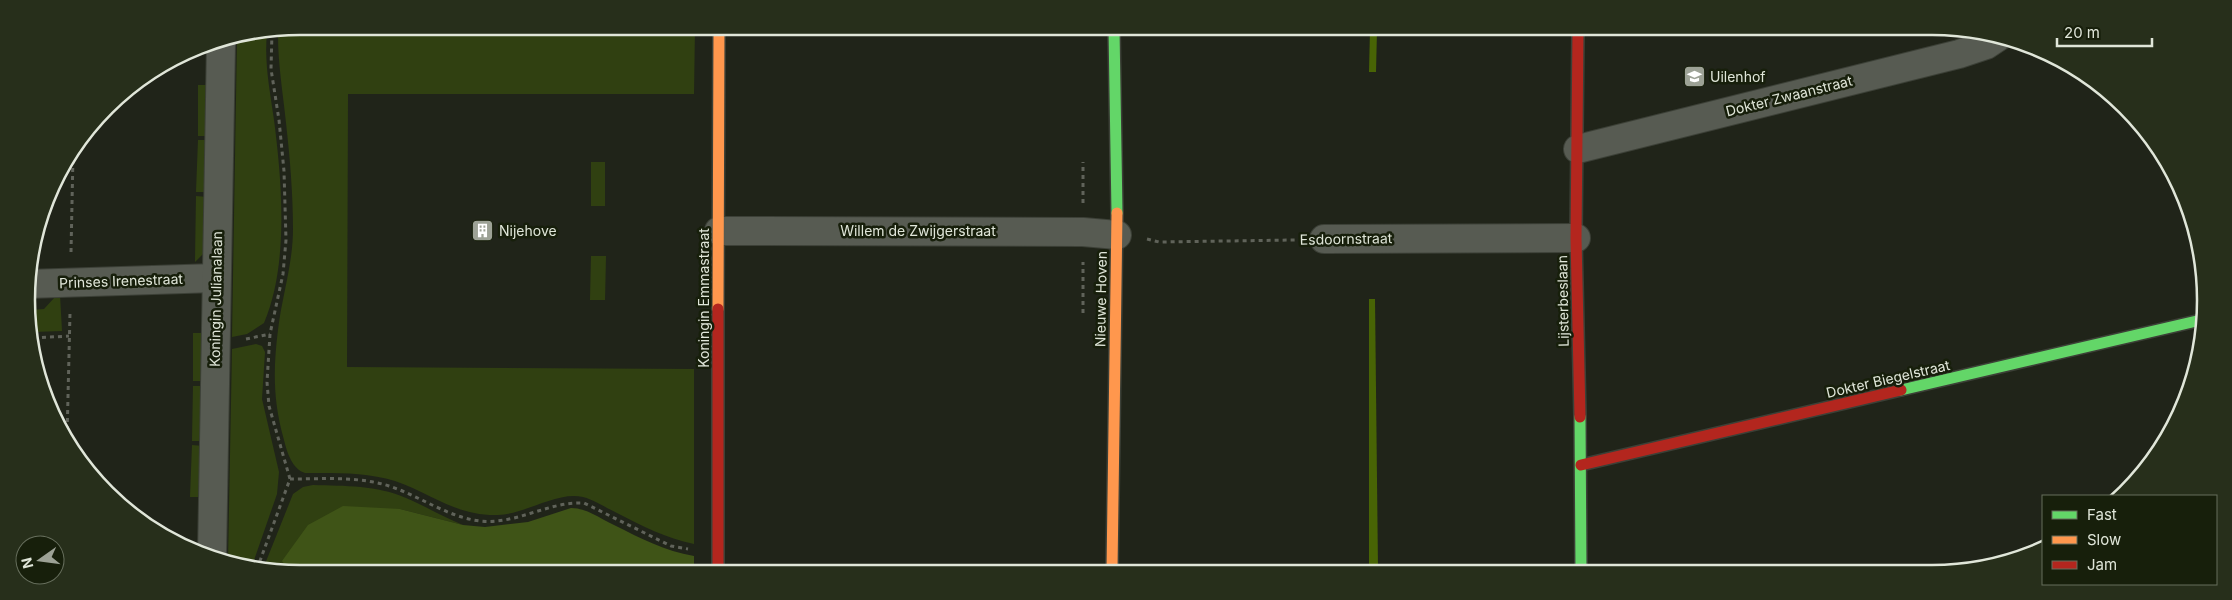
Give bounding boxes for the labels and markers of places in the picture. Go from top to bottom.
school or university icon: Uilenhof [1682,65,1706,89]
place label: Uilenhof [1710,68,1766,85]
building icon: Nijehove [471,219,495,243]
place label: Nijehove [499,222,557,239]

